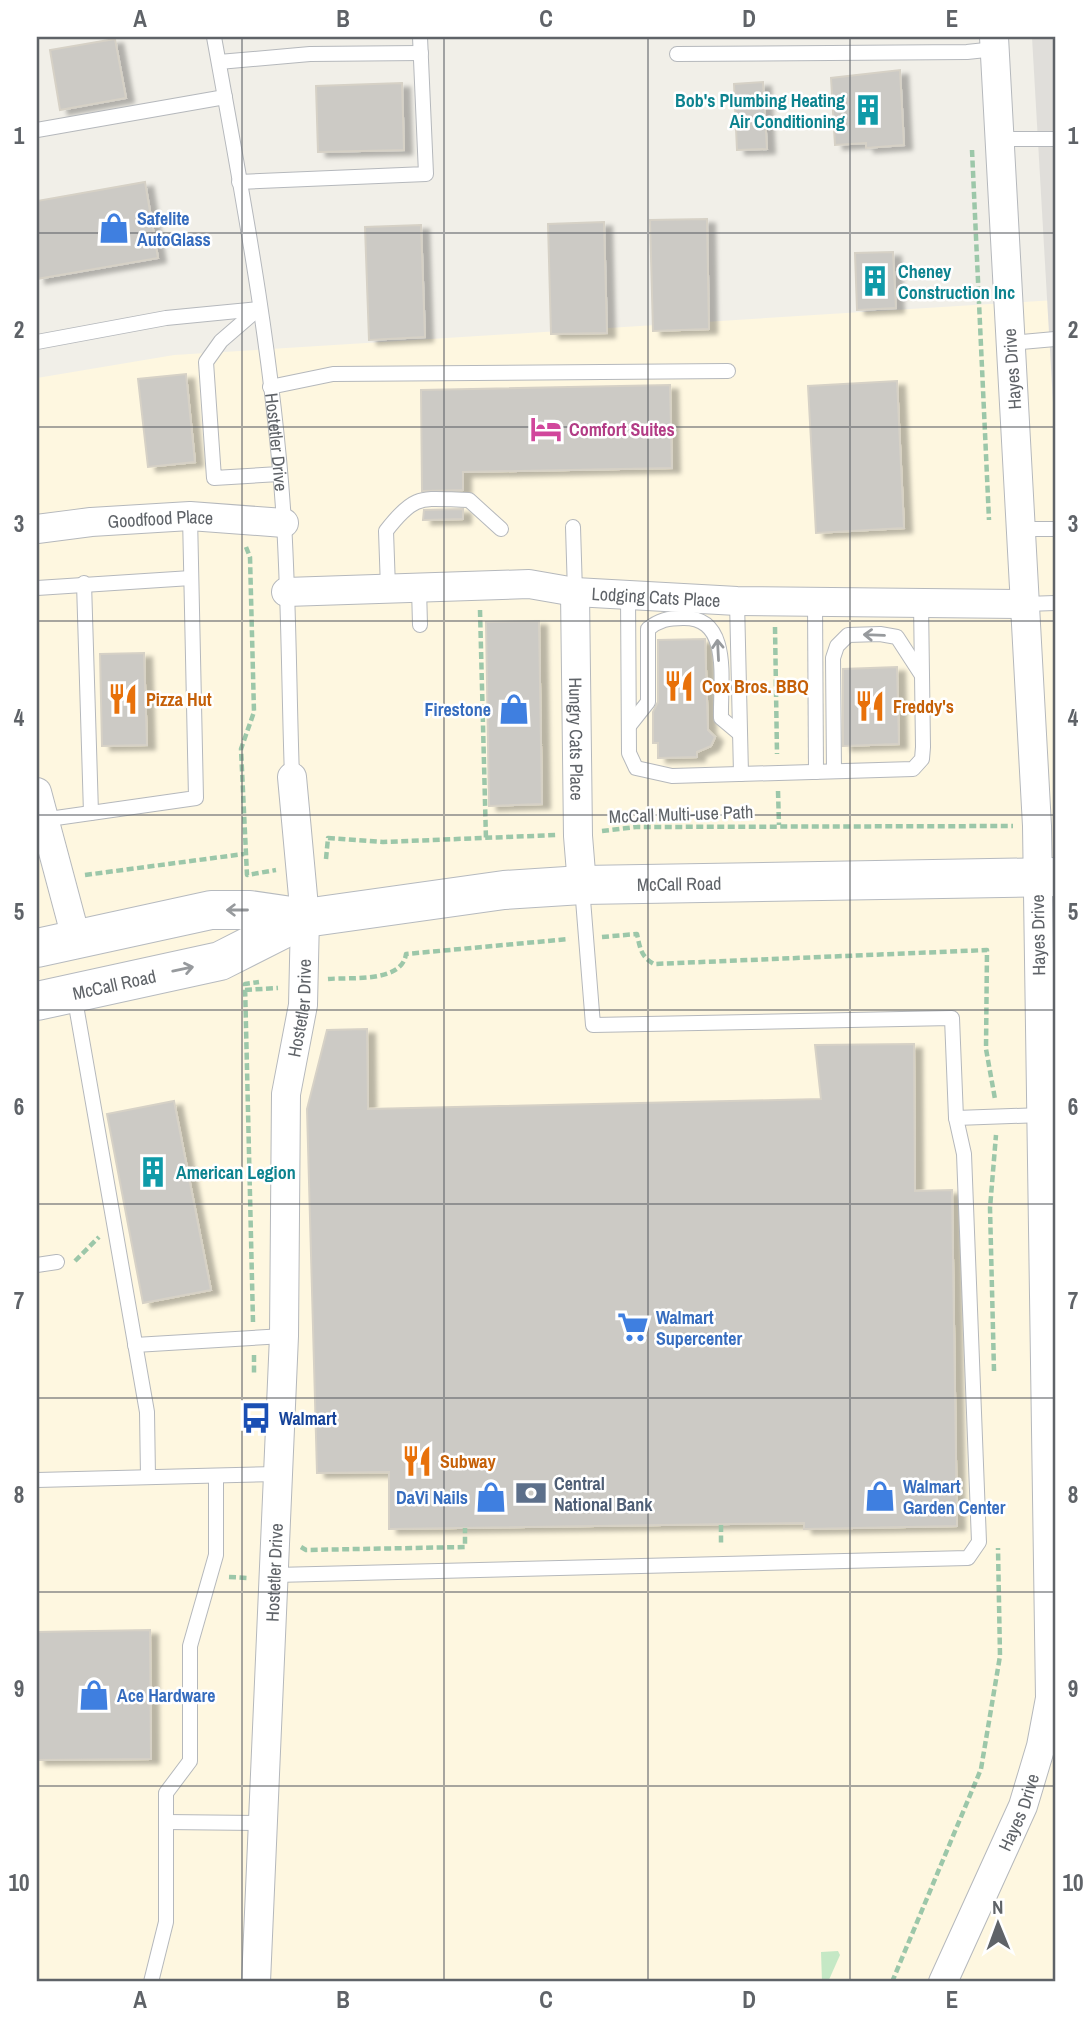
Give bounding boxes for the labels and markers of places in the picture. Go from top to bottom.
place label: Bob's Plumbing Heating Air Conditioning [675,88,845,134]
building icon: Bob's Plumbing Heating Air Conditioning [851,93,885,127]
place label: Safelite AutoGlass [137,206,211,252]
shop icon: Safelite AutoGlass [97,211,131,245]
place label: Cheney Construction Inc [898,259,1015,305]
building icon: Cheney Construction Inc [858,264,892,298]
hotel icon: Comfort Suites [529,412,563,446]
place label: Comfort Suites [569,417,675,442]
restaurant icon: Cox Bros. BBQ [662,669,696,703]
place label: Cox Bros. BBQ [702,674,809,699]
restaurant icon: Pizza Hut [106,682,140,716]
place label: Pizza Hut [146,687,212,712]
restaurant icon: Freddy's [853,689,887,723]
shop icon: Firestone [497,692,531,726]
place label: Freddy's [893,694,954,719]
place label: Firestone [425,697,491,722]
building icon: American Legion [136,1155,170,1189]
place label: American Legion [176,1160,296,1185]
place label: Walmart Supercenter [656,1305,742,1351]
supermarket icon: Walmart Supercenter [616,1310,650,1344]
bus stop icon: Walmart [239,1401,273,1435]
place label: Walmart [279,1406,337,1431]
restaurant icon: Subway [400,1444,434,1478]
place label: Subway [440,1449,497,1474]
place label: Central National Bank [554,1471,653,1517]
place label: Walmart Garden Center [903,1474,1006,1520]
bank icon: Central National Bank [514,1476,548,1510]
shop icon: Walmart Garden Center [863,1479,897,1513]
shop icon: DaVi Nails [474,1480,508,1514]
place label: DaVi Nails [396,1485,468,1510]
shop icon: Ace Hardware [77,1678,111,1712]
place label: Ace Hardware [117,1683,215,1708]

